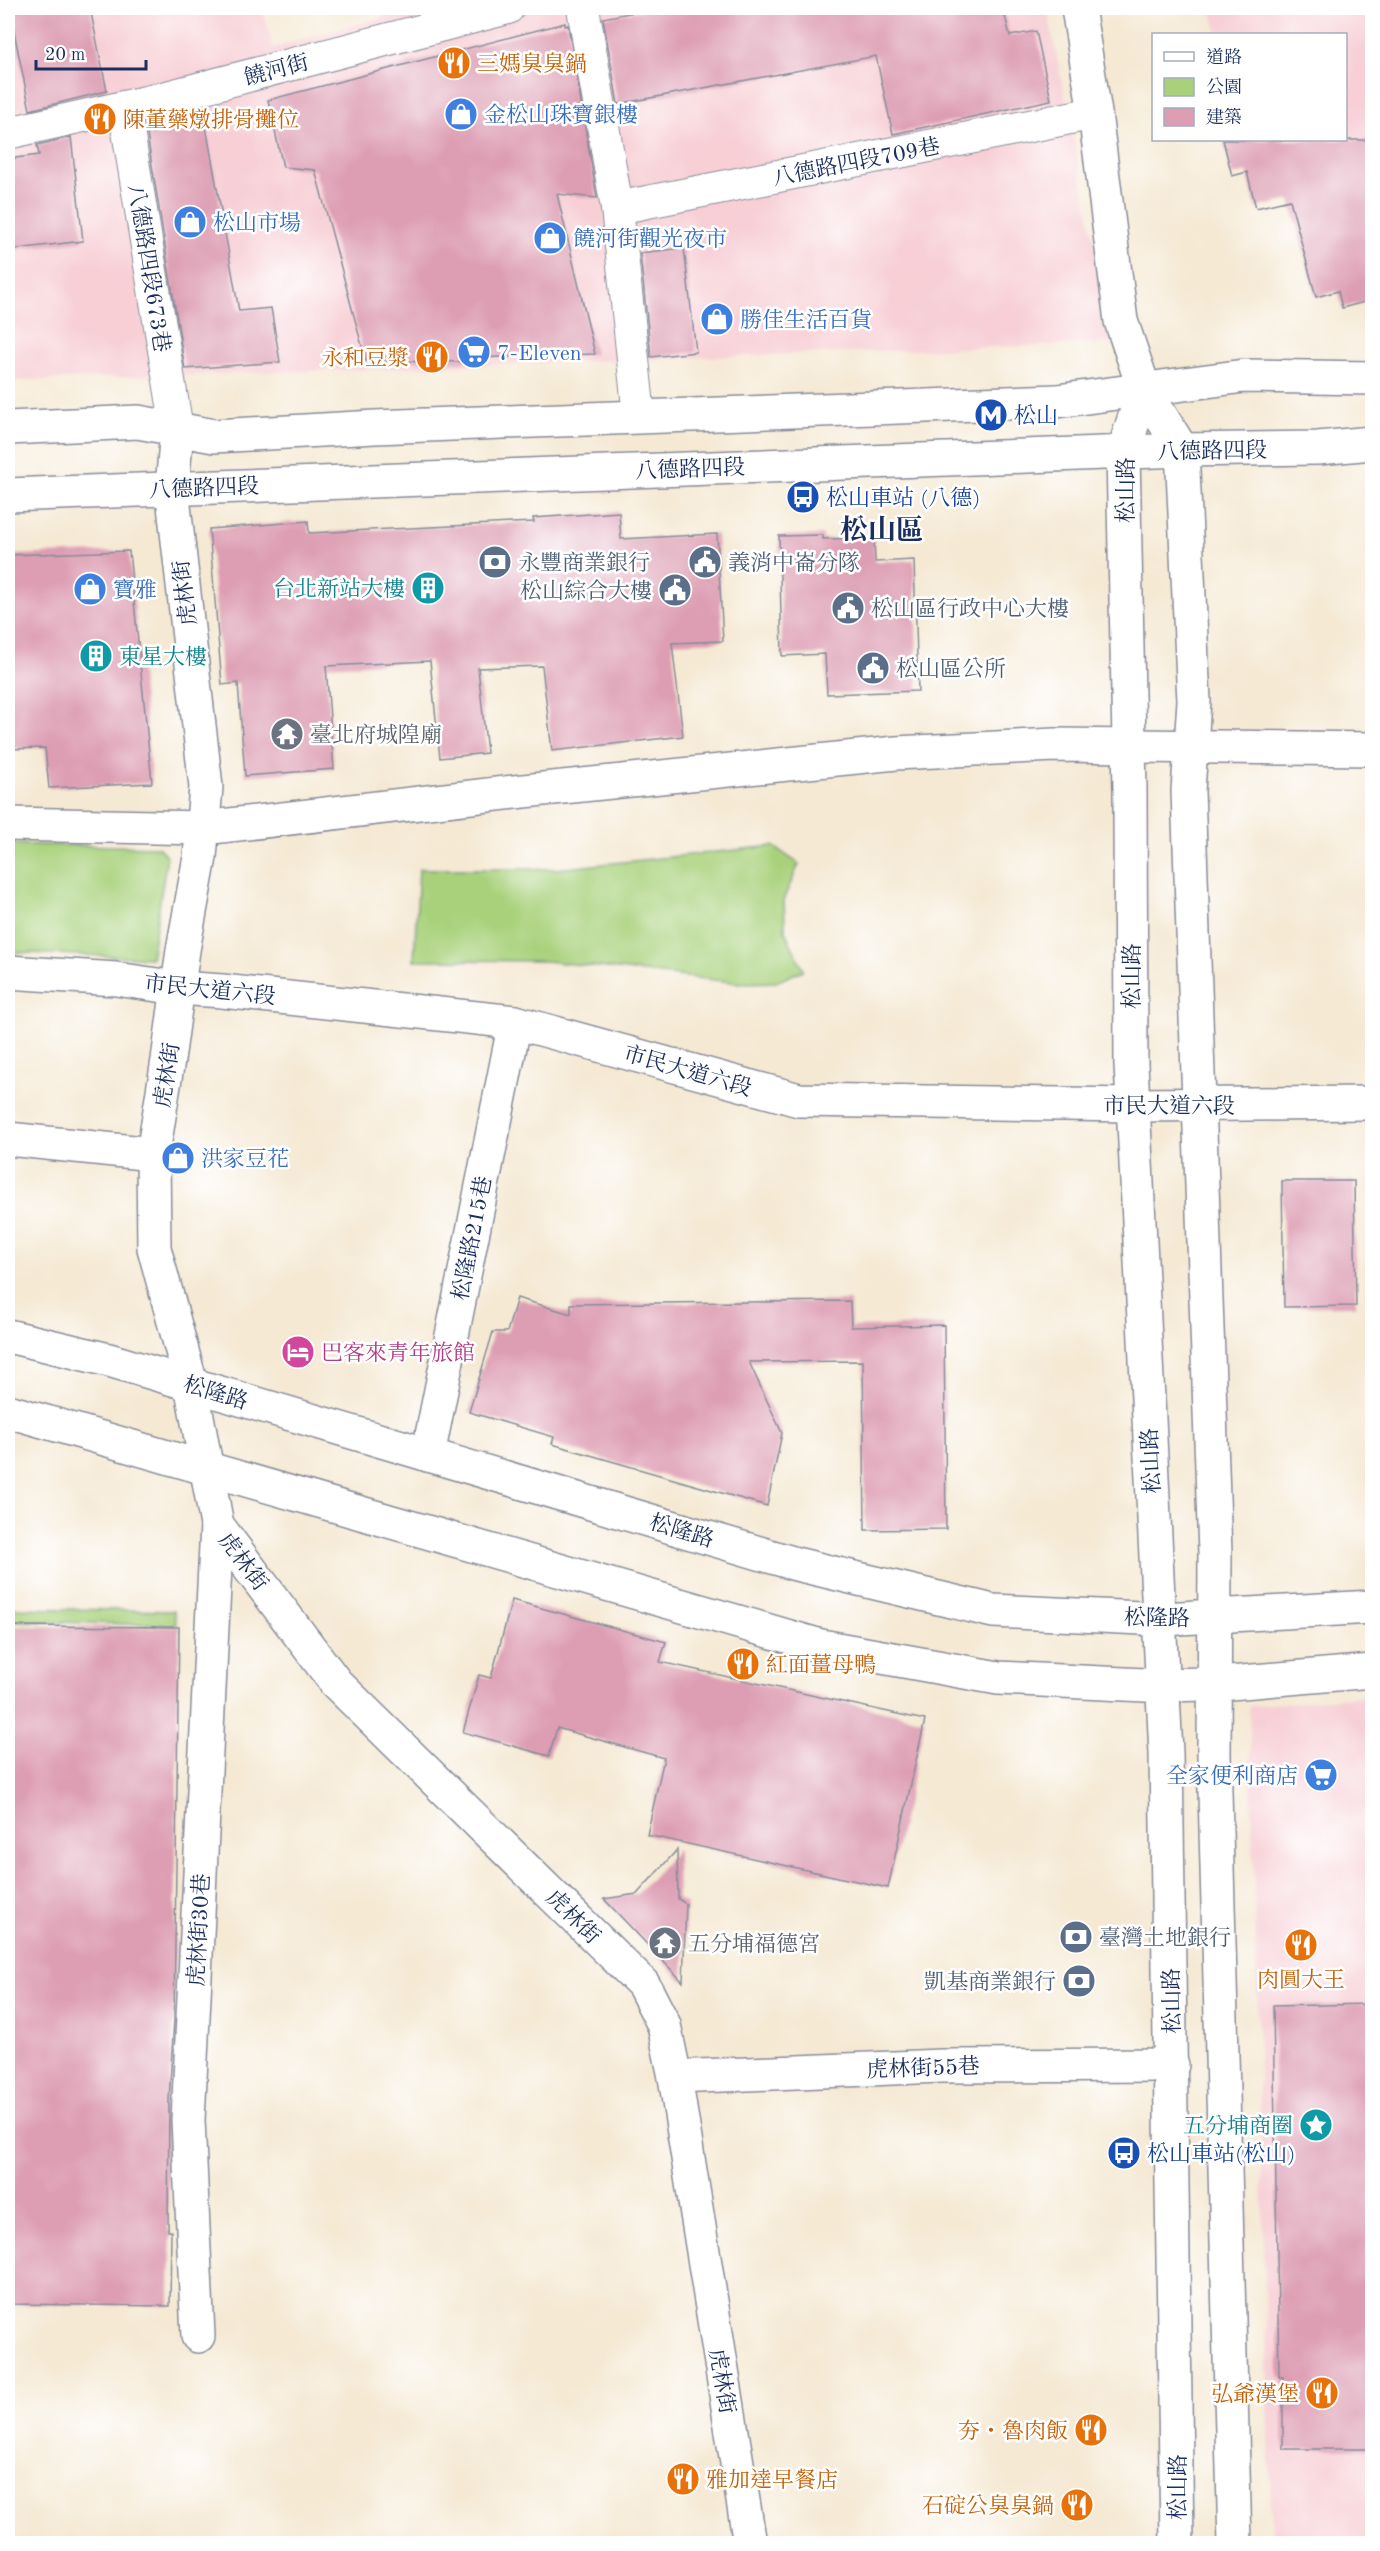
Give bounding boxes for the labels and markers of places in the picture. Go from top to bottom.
restaurant icon: 三媽臭臭鍋 [436,45,472,81]
place label: 三媽臭臭鍋 [477,52,587,76]
shop icon: 金松山珠寶銀樓 [443,96,479,132]
restaurant icon: 陳董藥燉排骨攤位 [82,101,118,137]
place label: 金松山珠寶銀樓 [484,103,638,127]
place label: 陳董藥燉排骨攤位 [123,108,299,132]
shop icon: 松山市場 [172,204,208,240]
place label: 松山市場 [213,211,301,235]
shop icon: 饒河街觀光夜市 [532,220,568,256]
place label: 饒河街觀光夜市 [573,227,727,251]
shop icon: 勝佳生活百貨 [699,301,735,337]
place label: 勝佳生活百貨 [740,308,872,332]
supermarket icon: 7-Eleven [456,334,492,370]
restaurant icon: 永和豆漿 [414,339,450,375]
place label: 7-Eleven [497,343,582,365]
place label: 永和豆漿 [321,346,409,370]
metro station icon: 松山 [973,397,1009,433]
place label: 松山 [1014,404,1058,428]
bus stop icon: 松山車站 (八德) [785,479,821,515]
place label: 松山車站 (八德) [826,486,980,510]
bank icon: 永豐商業銀行 [477,544,513,580]
public building icon: 義消中崙分隊 [687,544,723,580]
place label: 永豐商業銀行 [518,551,650,575]
place label: 義消中崙分隊 [728,551,860,575]
building icon: 台北新站大樓 [410,570,446,606]
shop icon: 寶雅 [72,571,108,607]
public building icon: 松山綜合大樓 [657,572,693,608]
place label: 台北新站大樓 [273,577,405,601]
place label: 寶雅 [113,578,157,602]
place label: 松山綜合大樓 [520,579,652,603]
public building icon: 松山區行政中心大樓 [830,590,866,626]
place label: 松山區行政中心大樓 [871,597,1069,621]
building icon: 東星大樓 [78,638,114,674]
place label: 東星大樓 [119,645,207,669]
public building icon: 松山區公所 [855,650,891,686]
place label: 松山區公所 [896,656,1006,681]
temple icon: 臺北府城隍廟 [269,716,305,752]
place label: 臺北府城隍廟 [310,723,442,747]
shop icon: 洪家豆花 [160,1140,196,1176]
place label: 洪家豆花 [201,1147,289,1171]
hotel icon: 巴客來青年旅館 [280,1334,316,1370]
place label: 巴客來青年旅館 [321,1341,475,1365]
restaurant icon: 紅面薑母鴨 [725,1646,761,1682]
place label: 紅面薑母鴨 [766,1653,876,1677]
supermarket icon: 全家便利商店 [1303,1757,1339,1793]
place label: 全家便利商店 [1166,1764,1298,1788]
bank icon: 臺灣土地銀行 [1058,1919,1094,1955]
temple icon: 五分埔福德宮 [647,1925,683,1961]
place label: 臺灣土地銀行 [1099,1926,1231,1950]
restaurant icon: 肉圓大王 [1283,1927,1319,1963]
place label: 五分埔福德宮 [688,1932,820,1956]
bank icon: 凱基商業銀行 [1061,1963,1097,1999]
place label: 肉圓大王 [1257,1968,1345,1992]
place label: 凱基商業銀行 [924,1970,1056,1994]
place icon: 五分埔商圈 [1298,2107,1334,2143]
place label: 五分埔商圈 [1183,2114,1293,2138]
bus stop icon: 松山車站(松山) [1106,2135,1142,2171]
place label: 松山車站(松山) [1147,2142,1295,2166]
restaurant icon: 弘爺漢堡 [1304,2375,1340,2411]
place label: 弘爺漢堡 [1211,2382,1299,2406]
restaurant icon: 夯・魯肉飯 [1073,2412,1109,2448]
place label: 夯・魯肉飯 [958,2419,1068,2443]
restaurant icon: 雅加達早餐店 [665,2461,701,2497]
place label: 雅加達早餐店 [706,2468,838,2492]
restaurant icon: 石碇公臭臭鍋 [1059,2487,1095,2523]
place label: 石碇公臭臭鍋 [922,2493,1054,2518]

